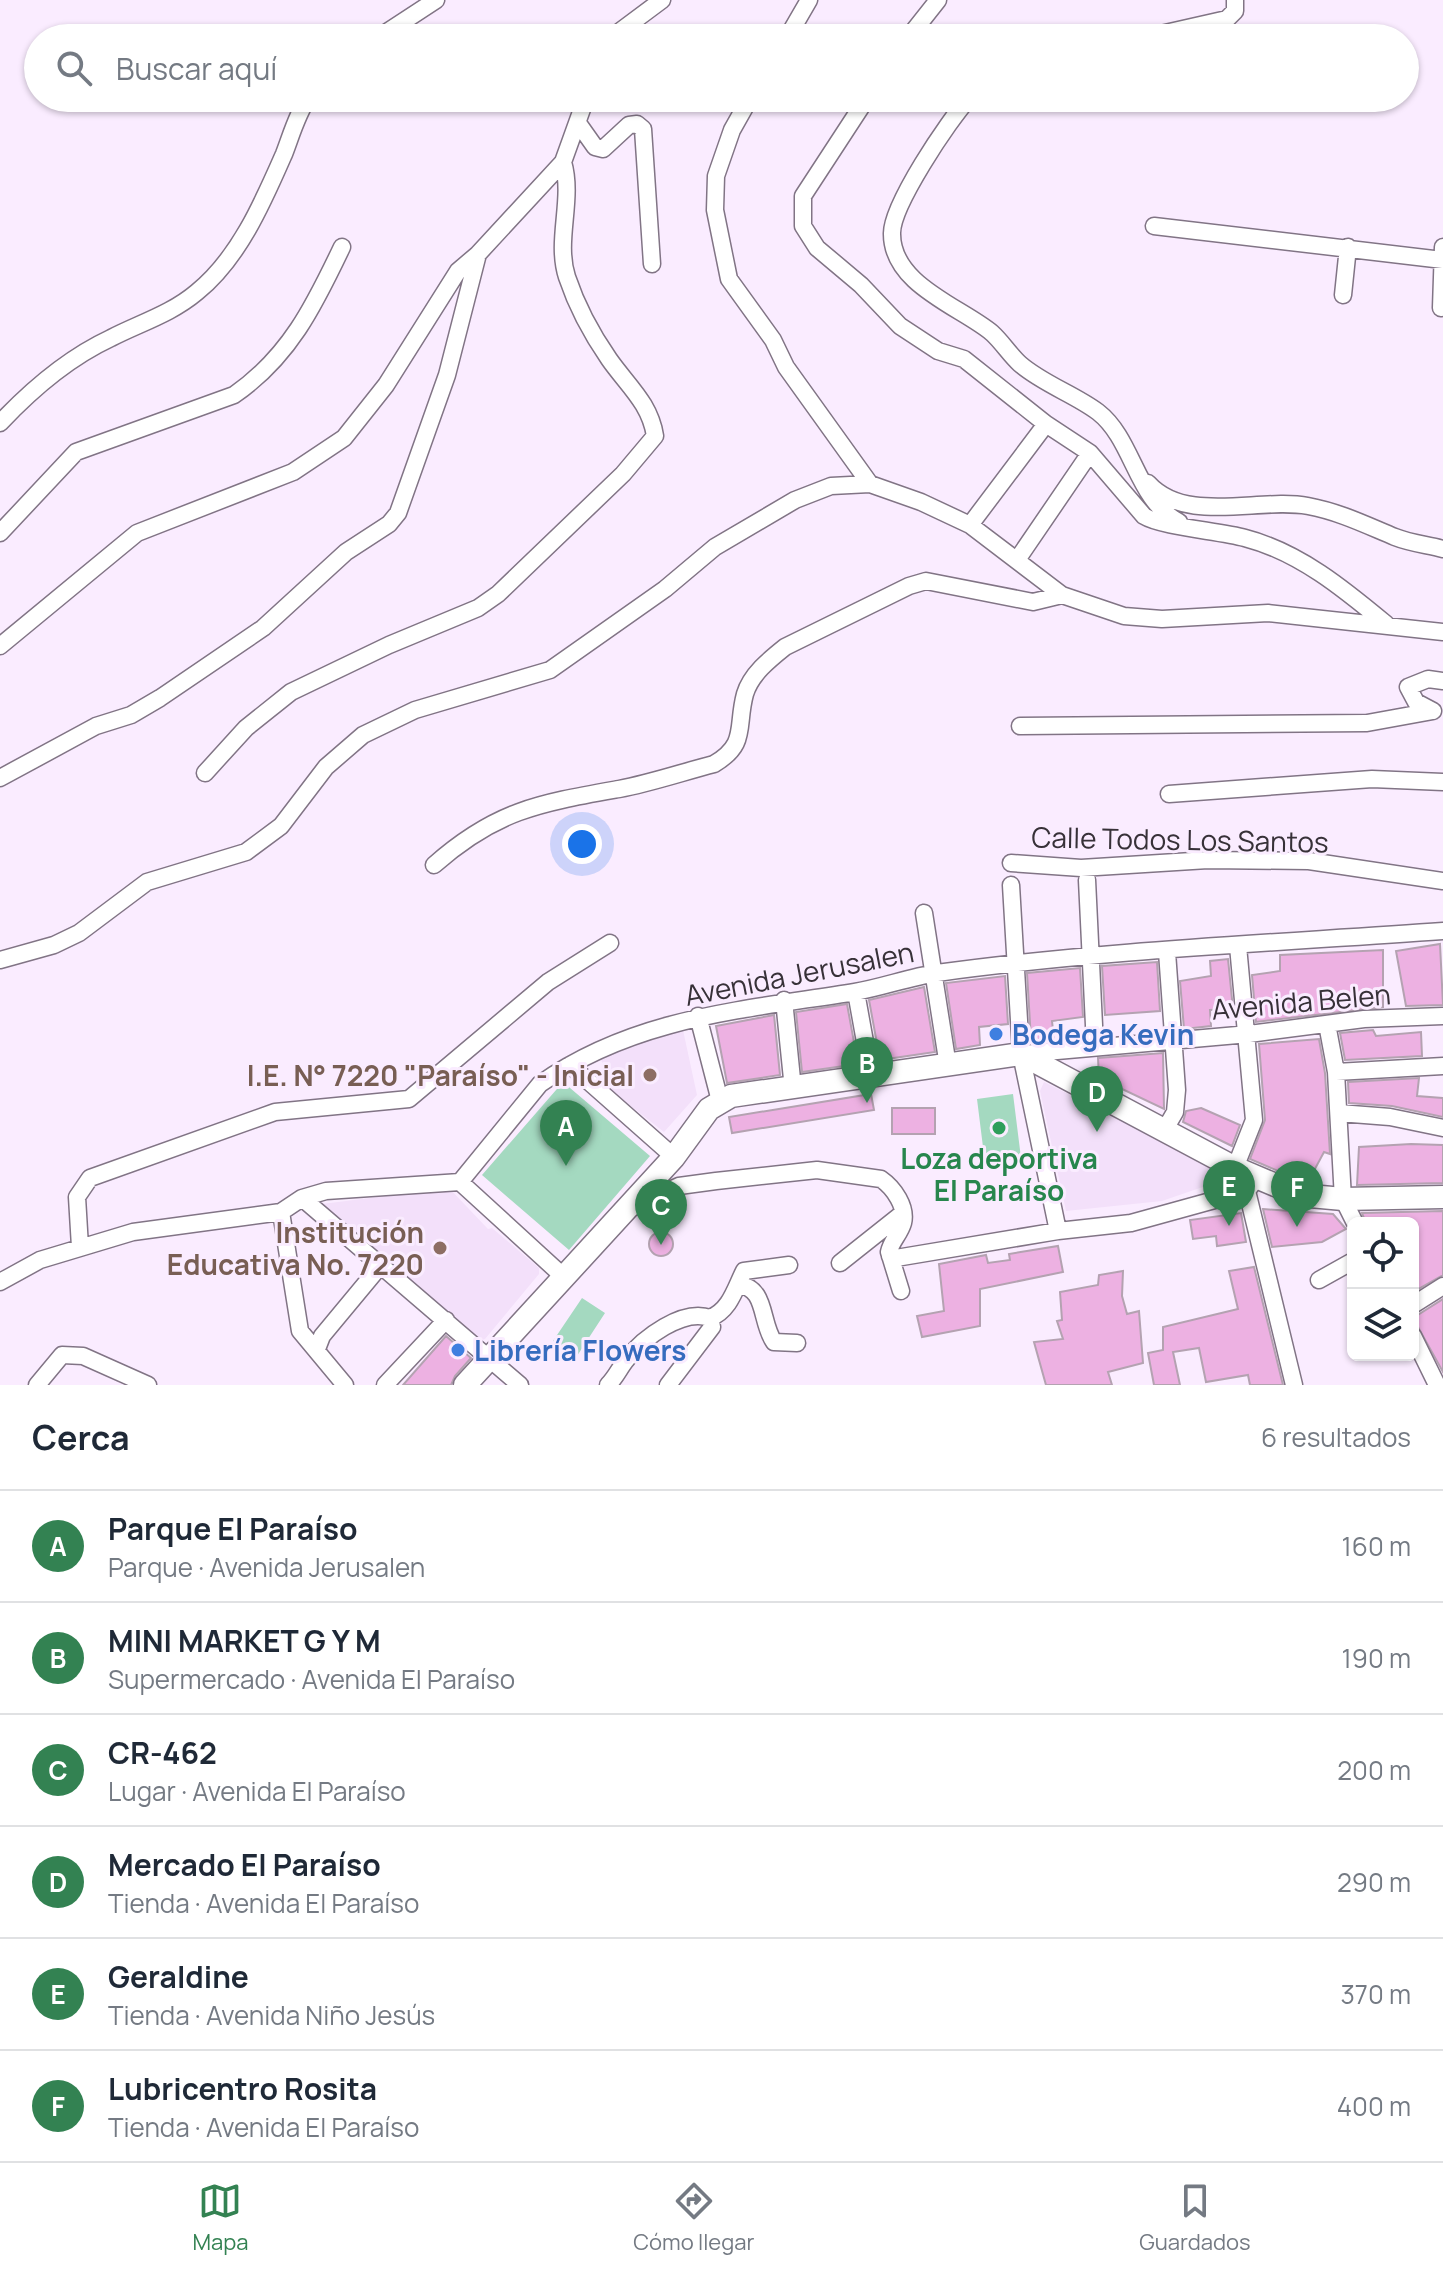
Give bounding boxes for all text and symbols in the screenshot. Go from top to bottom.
search box [24,24,1419,112]
icon: search [52,46,96,90]
text: Buscar aquí [116,48,277,89]
street label: Calle Todos Los Santos [1031,817,1329,861]
your location [562,824,602,864]
street label: Avenida Jerusalen [681,932,917,1014]
street label: Avenida Belen [1210,974,1392,1028]
place label: Bodega Kevin [1012,1015,1194,1053]
marker: Bodega Kevin [987,1025,1005,1043]
pin: B [841,1037,893,1103]
place label: I.E. N° 7220 "Paraíso" - Inicial [247,1056,634,1094]
marker: I.E. N° 7220 "Paraíso" - Inicial [641,1066,659,1084]
pin: D [1071,1066,1123,1132]
pin: A [540,1100,592,1166]
marker: Loza deportiva El Paraíso [990,1119,1008,1137]
place label: Loza deportiva El Paraíso [900,1139,1098,1209]
pin: E [1203,1160,1255,1226]
pin: F [1271,1161,1323,1227]
pin: C [635,1179,687,1245]
place label: Institución Educativa No. 7220 [167,1213,424,1283]
map controls [1347,1217,1419,1361]
button: locate [1347,1217,1419,1289]
marker: Institución Educativa No. 7220 [431,1239,449,1257]
button: layers [1347,1289,1419,1361]
place label: Librería Flowers [474,1331,686,1369]
marker: Librería Flowers [449,1341,467,1359]
text: Cerca [32,1414,130,1460]
text: 6 resultados [1261,1419,1411,1455]
text: Parque El Paraíso [108,1508,357,1549]
text: A [49,1528,67,1564]
text: 160 m [1342,1528,1411,1564]
text: Parque · Avenida Jerusalen [108,1549,425,1585]
text: MINI MARKET G Y M [108,1620,381,1661]
text: B [50,1640,66,1676]
text: 190 m [1342,1640,1411,1676]
text: Supermercado · Avenida El Paraíso [108,1661,515,1697]
text: CR-462 [108,1732,217,1773]
text: C [48,1752,68,1788]
text: 200 m [1337,1752,1411,1788]
text: Lugar · Avenida El Paraíso [108,1773,406,1809]
text: Mercado El Paraíso [108,1844,381,1885]
text: D [49,1864,67,1900]
text: 290 m [1337,1864,1411,1900]
text: Tienda · Avenida El Paraíso [108,1885,419,1921]
text: Geraldine [108,1956,249,1997]
text: E [50,1976,66,2012]
text: 370 m [1340,1976,1411,2012]
text: Tienda · Avenida Niño Jesús [108,1997,435,2033]
text: Lubricentro Rosita [108,2068,377,2109]
text: F [51,2088,65,2124]
text: 400 m [1337,2088,1411,2124]
text: Tienda · Avenida El Paraíso [108,2109,419,2145]
tab: Mapa [192,2179,248,2257]
tab: Cómo llegar [633,2179,754,2257]
tab: Guardados [1139,2179,1251,2257]

